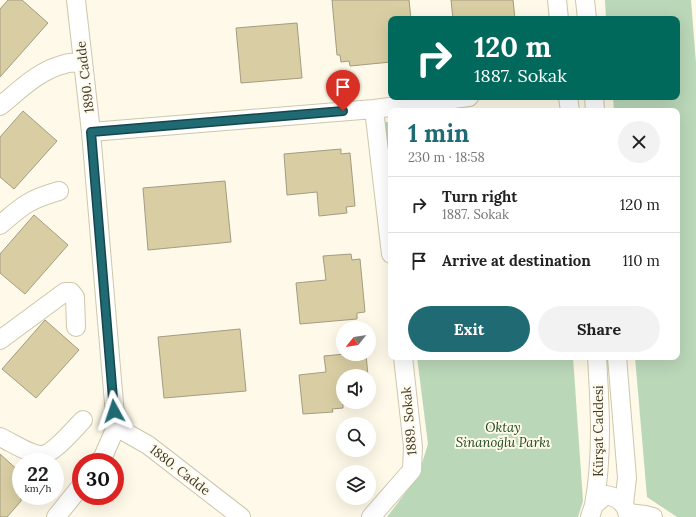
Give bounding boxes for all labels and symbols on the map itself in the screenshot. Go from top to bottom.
street label: 1890. Cadde [72,40,98,114]
pin [326,70,360,111]
north arrow [336,321,376,361]
street label: Kürşat Caddesi [590,385,607,477]
street label: 1889. Sokak [398,386,420,456]
position arrow [93,390,135,432]
park label: Oktay Sinanoğlu Parkı [456,419,551,451]
street label: 1880. Cadde [146,441,214,499]
speed limit sign: 30 [72,453,124,505]

